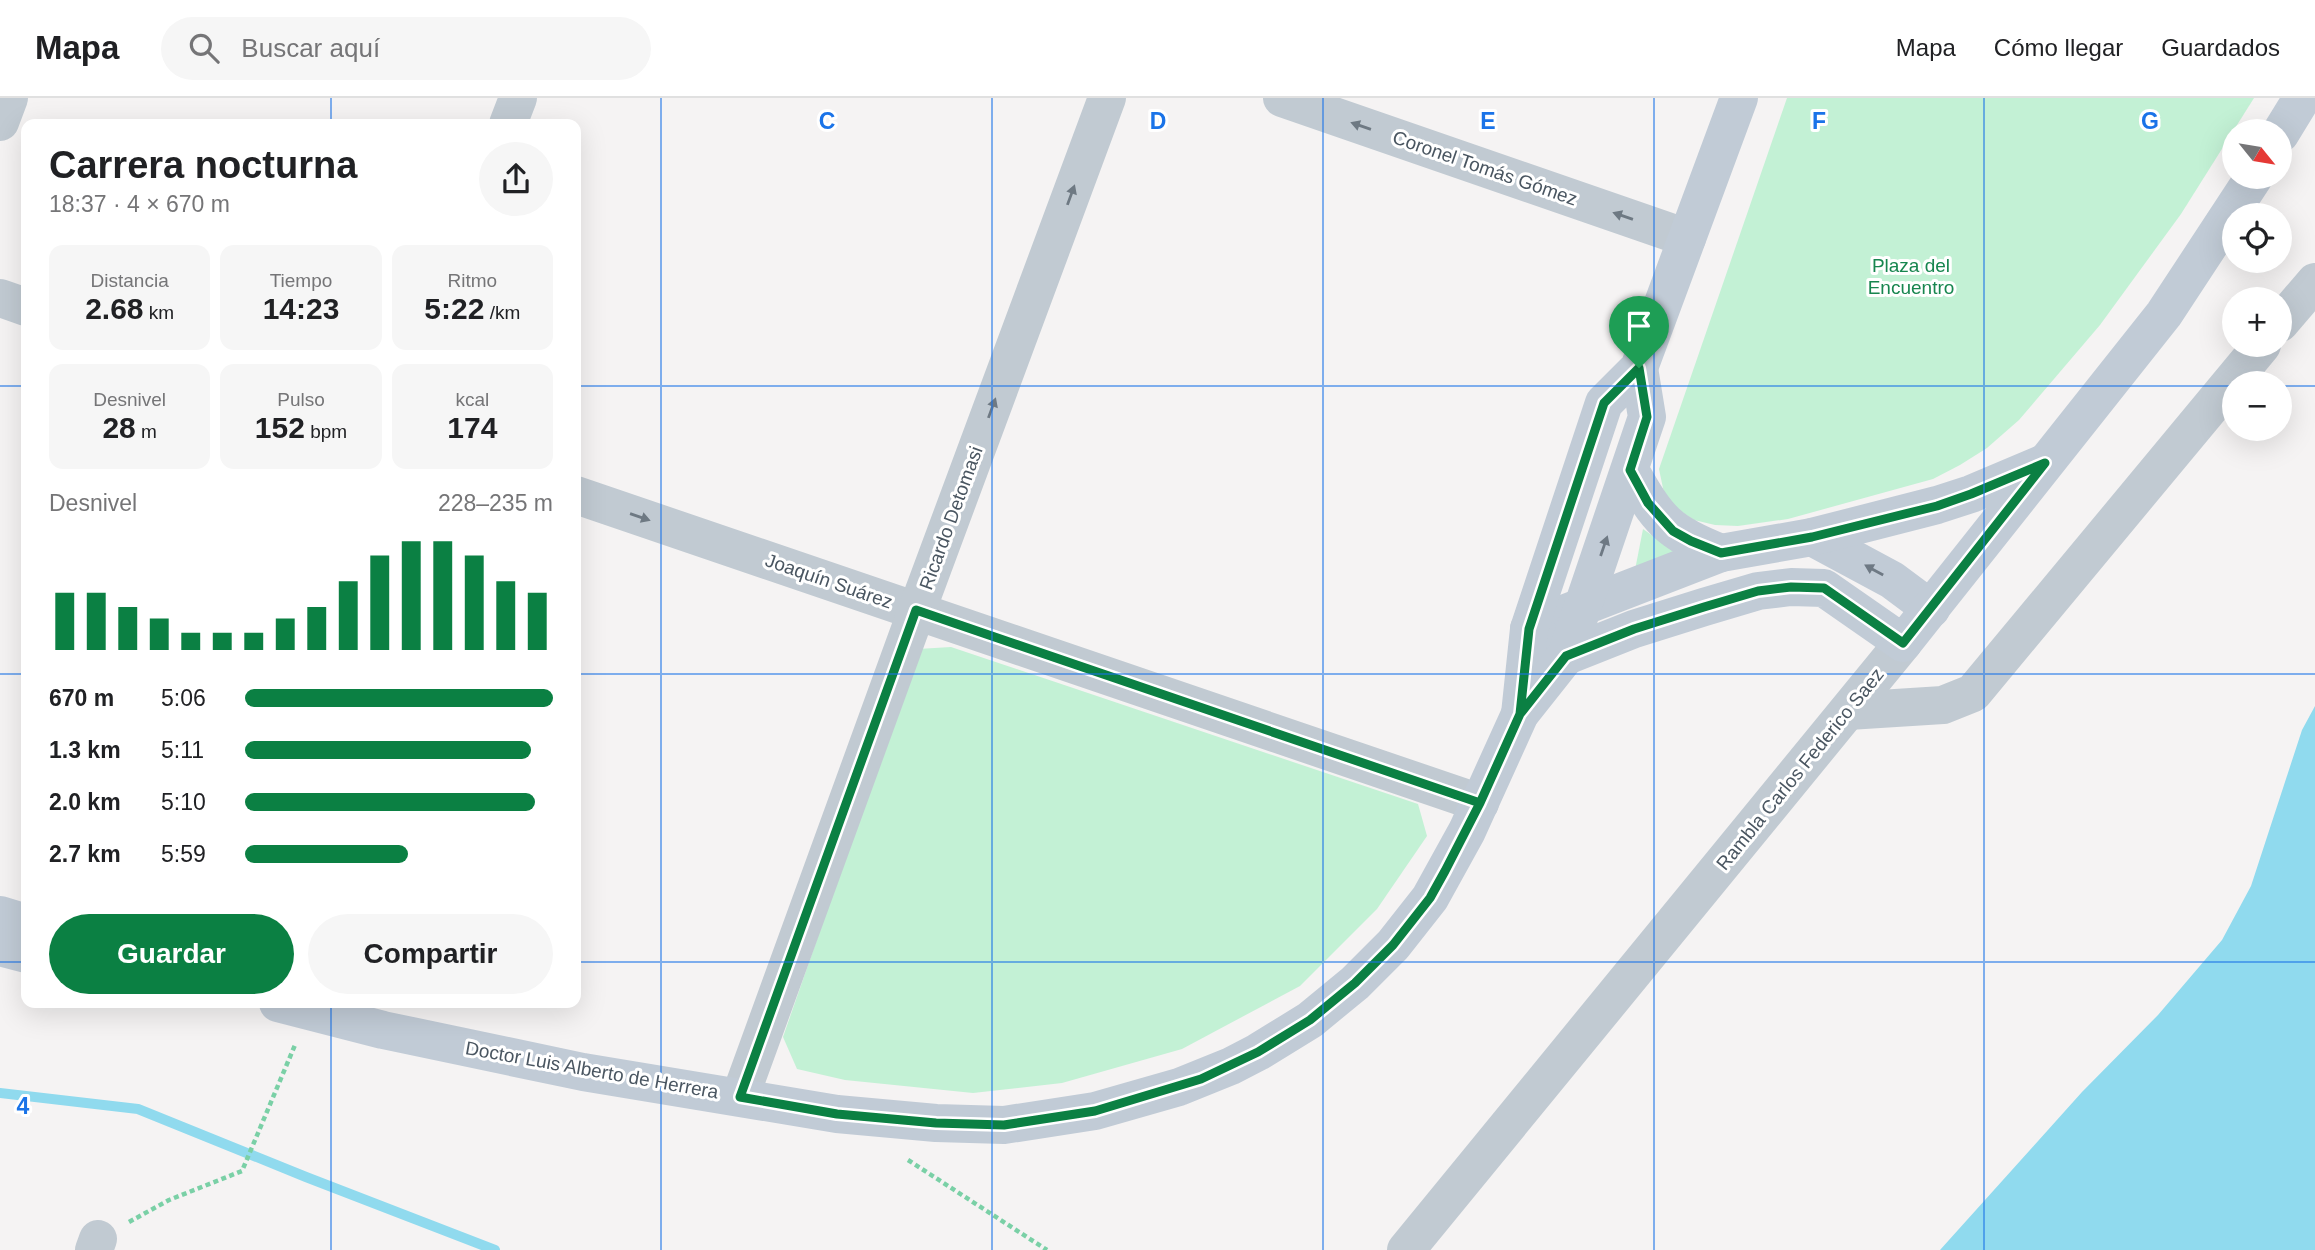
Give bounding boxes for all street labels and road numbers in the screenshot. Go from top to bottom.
street label: Coronel Tomás Gómez [1390,126,1580,210]
street label: Ricardo Detomasi [915,443,987,593]
street label: Joaquín Suárez [763,549,895,613]
street label: Rambla Carlos Federico Saez [1712,664,1888,874]
street label: Doctor Luis Alberto de Herrera [464,1037,721,1103]

